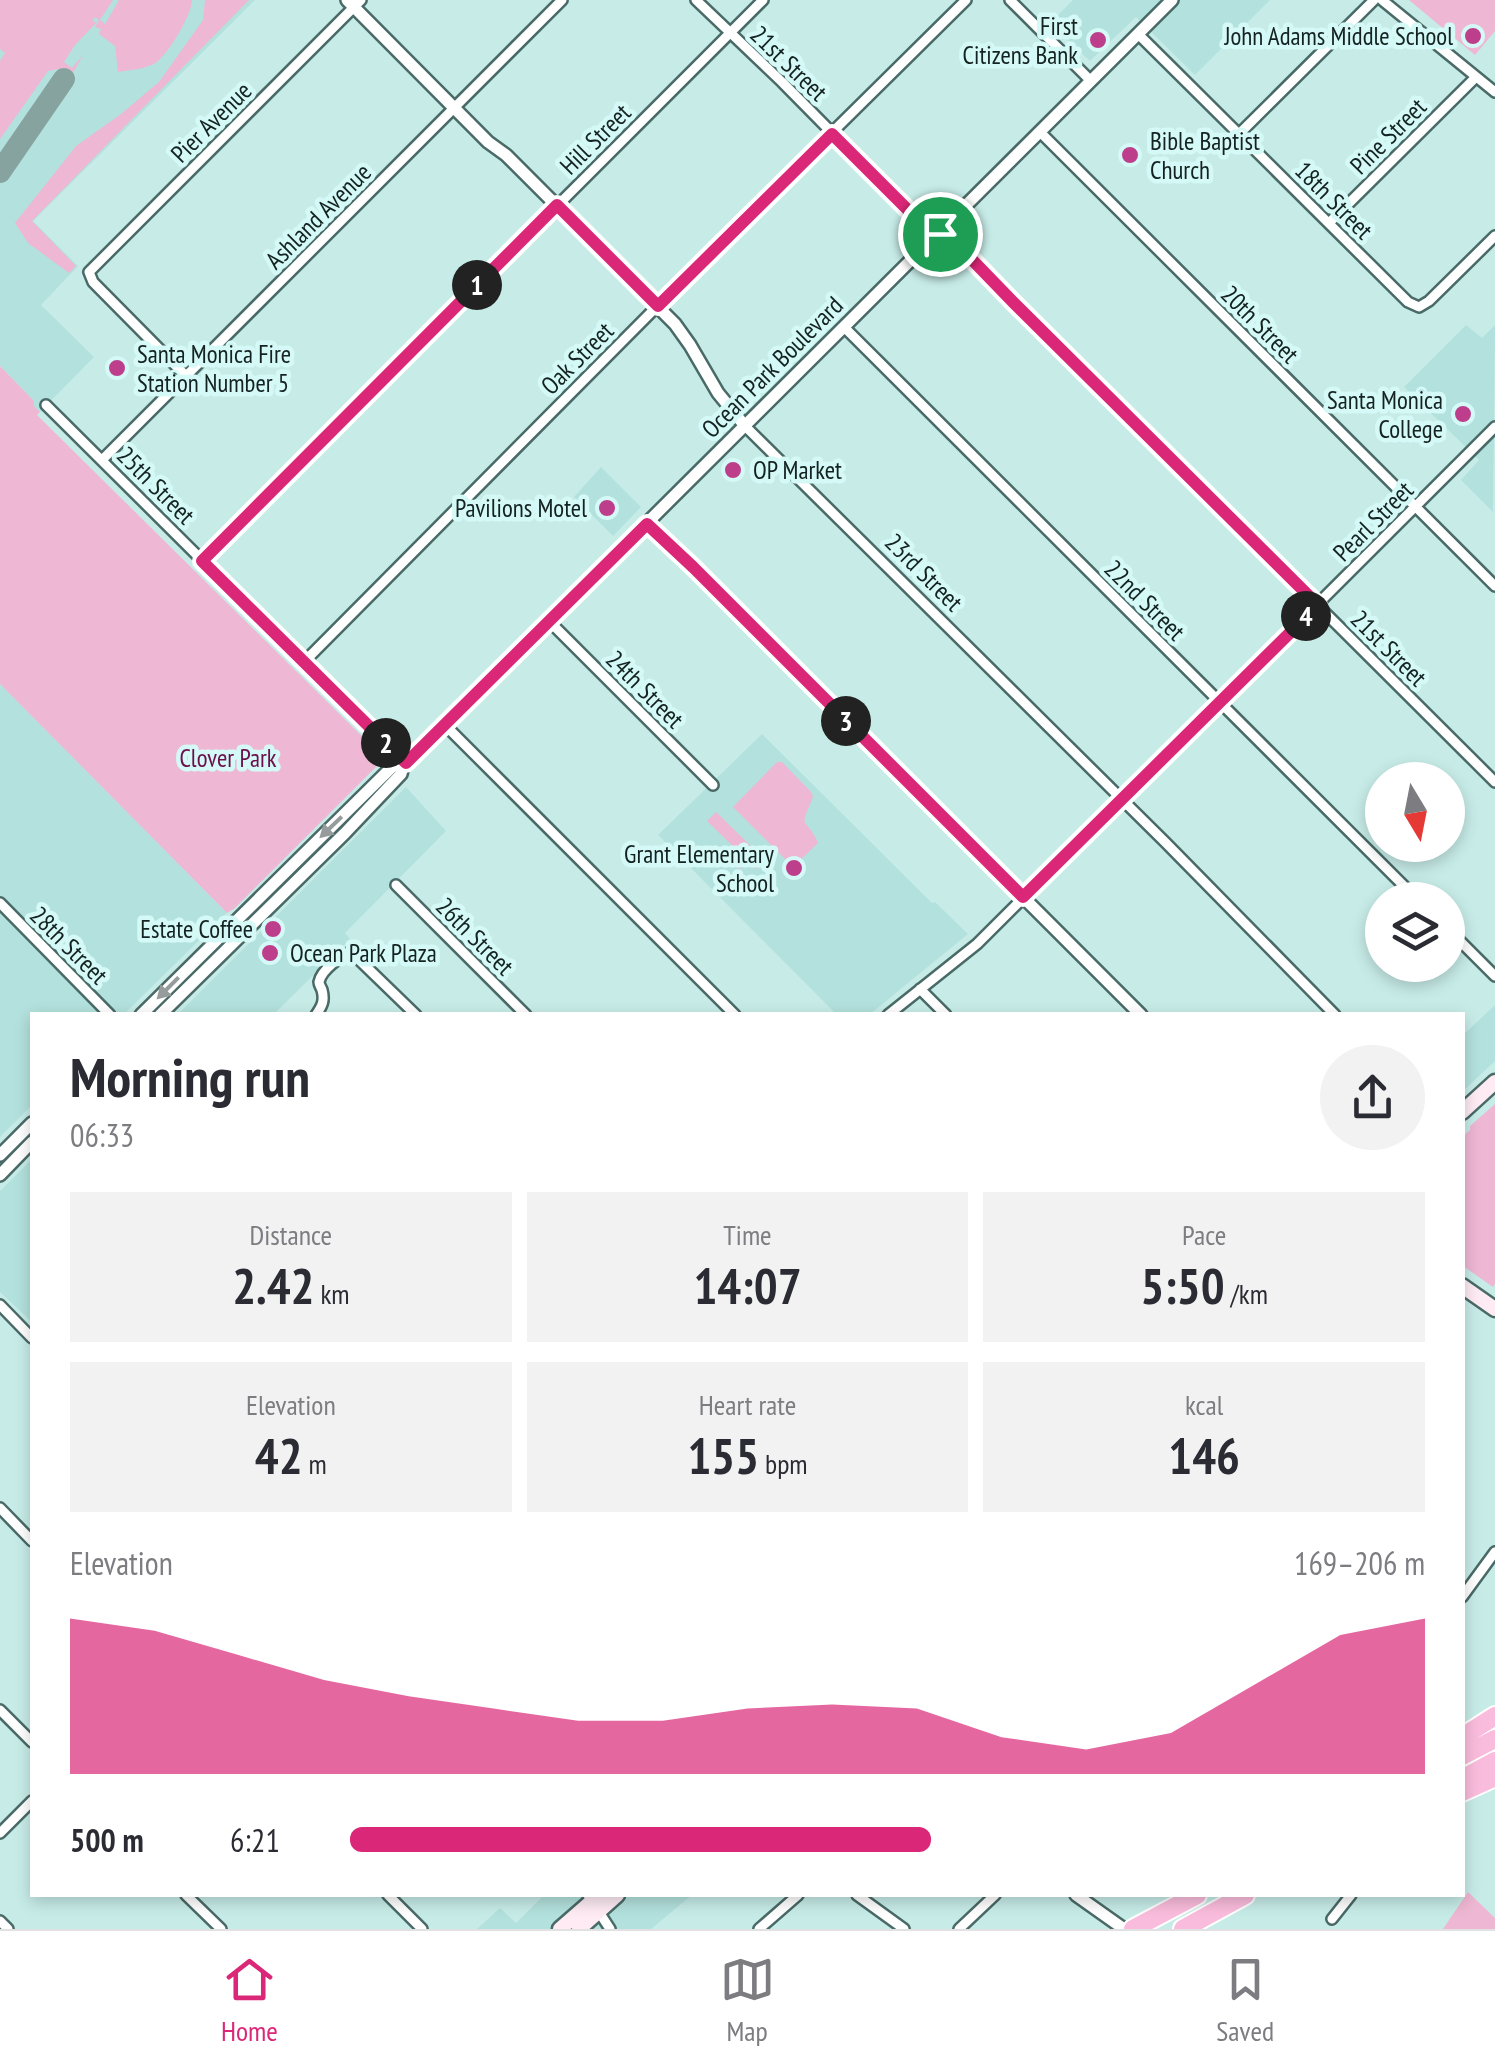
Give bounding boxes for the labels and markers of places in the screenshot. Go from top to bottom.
place label: First Citizens Bank [963,10,1078,71]
place label: John Adams Middle School [1223,20,1453,52]
marker: John Adams Middle School [1462,25,1484,47]
marker: First Citizens Bank [1087,29,1109,51]
place label: Bible Baptist Church [1150,125,1260,186]
marker: Bible Baptist Church [1119,144,1141,166]
pin [898,192,983,277]
pin: 1 [452,260,502,310]
place label: Santa Monica Fire Station Number 5 [137,338,291,399]
marker: Santa Monica Fire Station Number 5 [106,357,128,379]
place label: Santa Monica College [1327,384,1443,445]
marker: Santa Monica College [1452,403,1474,425]
place label: OP Market [753,454,842,486]
marker: OP Market [722,459,744,481]
place label: Pavilions Motel [455,492,587,524]
marker: Pavilions Motel [596,497,618,519]
pin: 4 [1281,591,1331,641]
pin: 3 [821,696,871,746]
pin: 2 [361,718,411,768]
place label: Grant Elementary School [624,838,775,899]
marker: Grant Elementary School [783,857,805,879]
place label: Estate Coffee [140,913,253,945]
marker: Estate Coffee [262,918,284,940]
place label: Ocean Park Plaza [290,937,437,969]
marker: Ocean Park Plaza [259,942,281,964]

